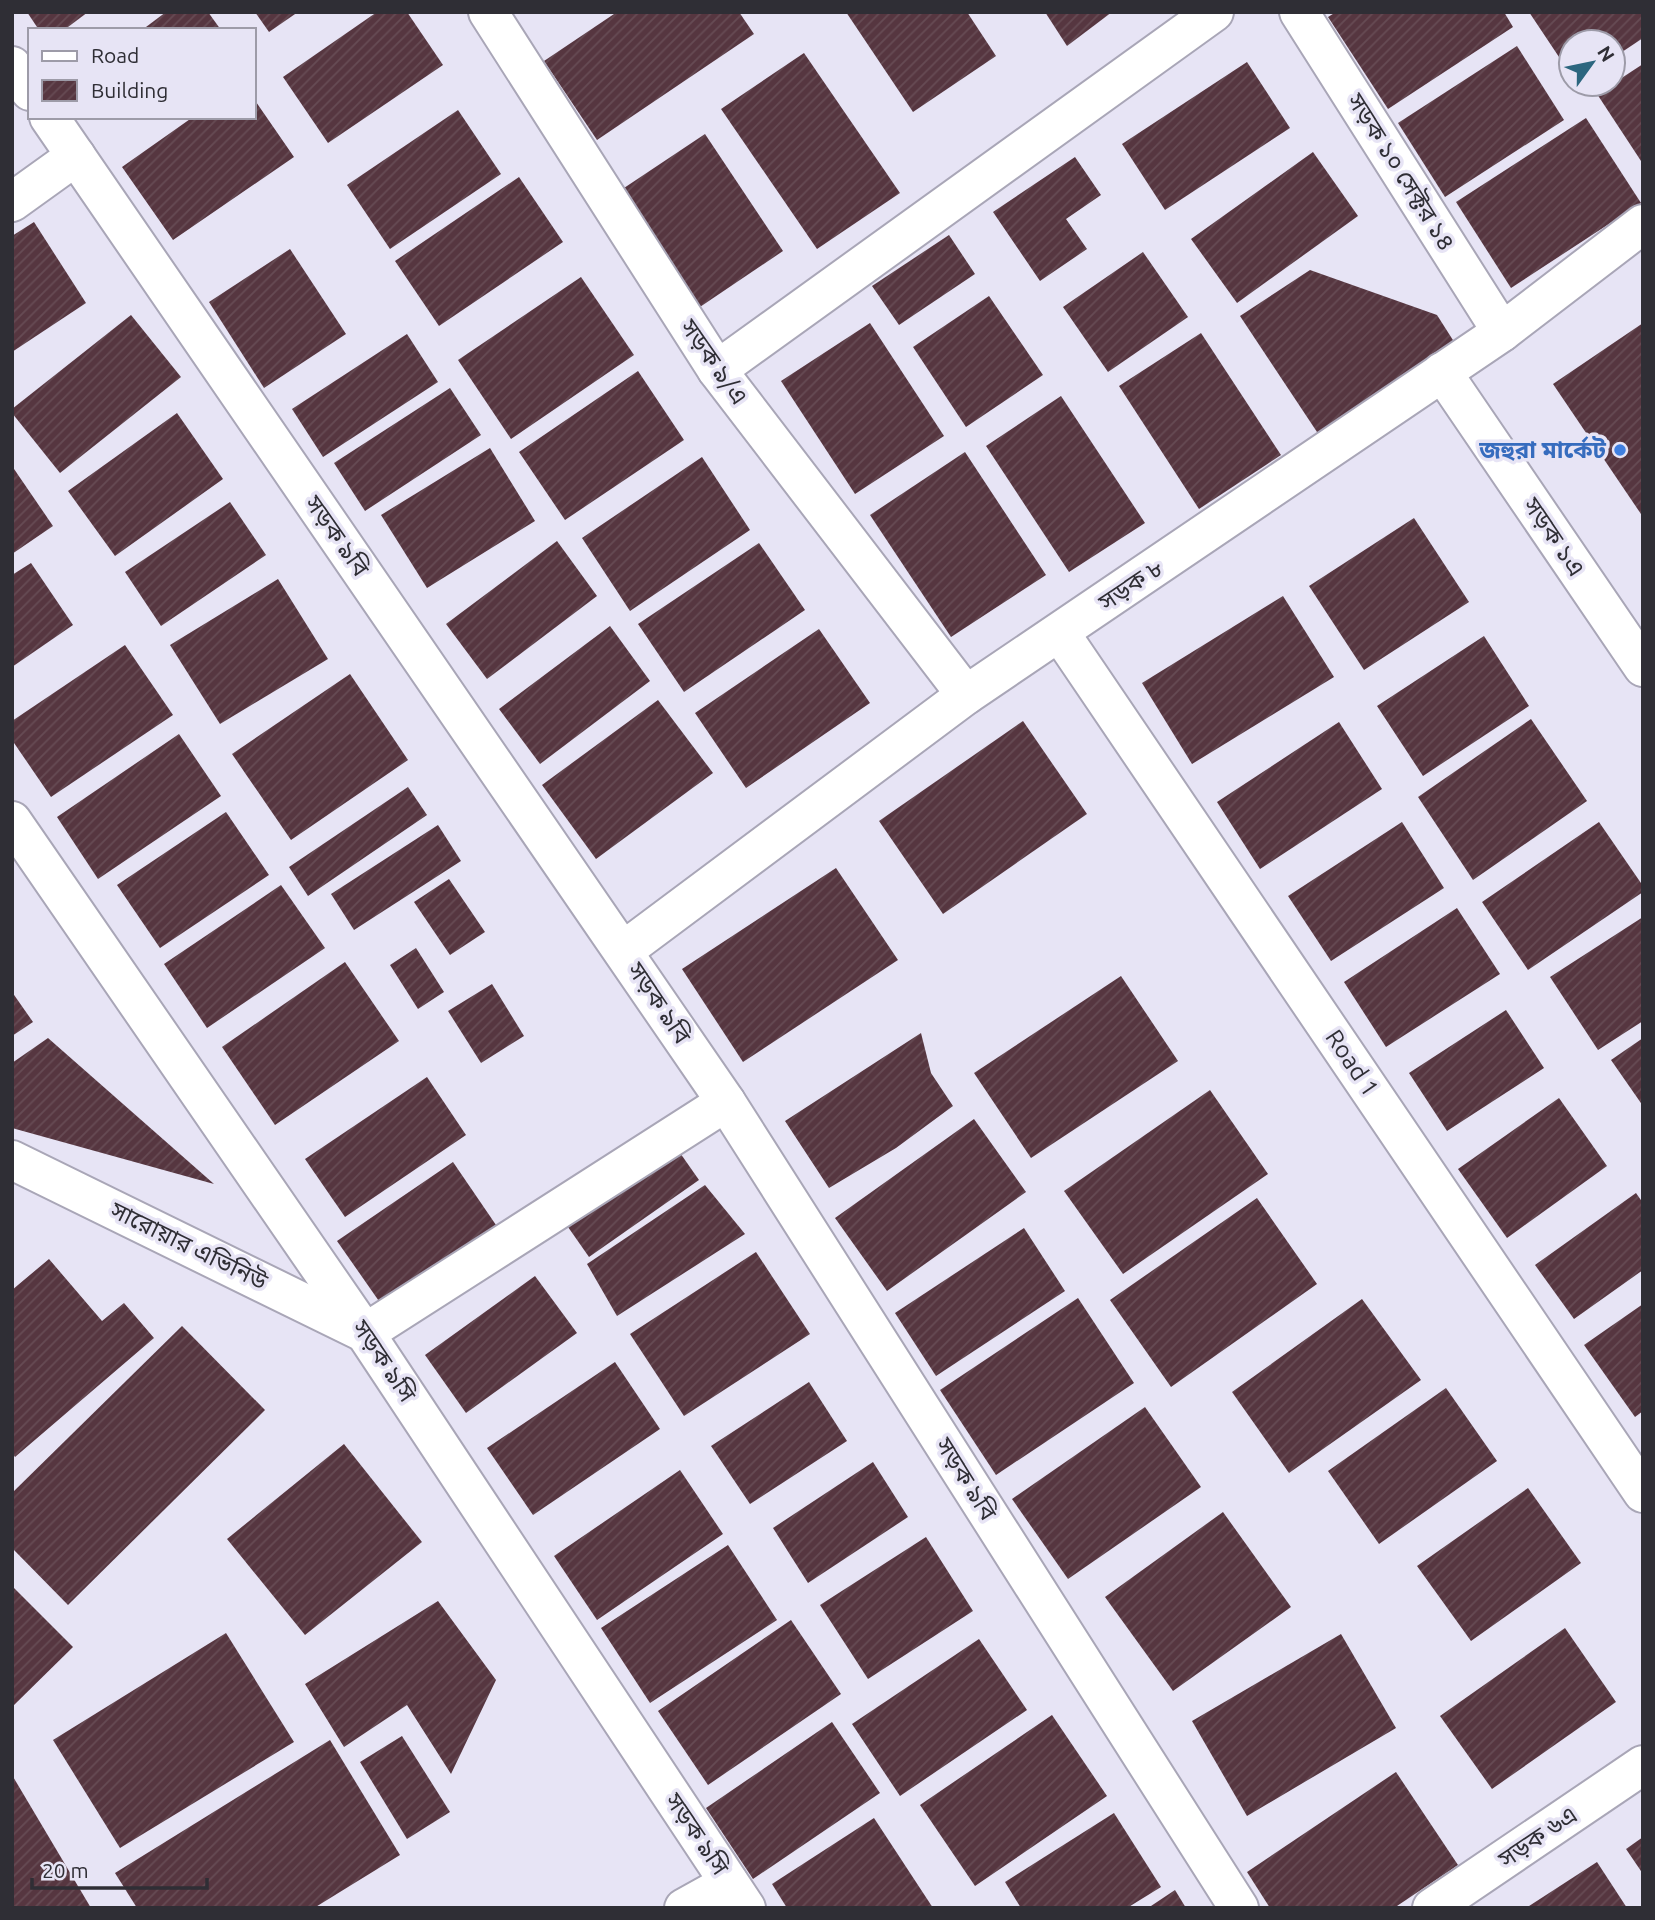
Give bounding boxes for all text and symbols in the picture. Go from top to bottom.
legend [28,28,256,119]
north arrow [1557,28,1627,98]
text: N [1593,42,1619,66]
text: Road [91,43,139,67]
text: Building [91,78,168,102]
street label: সড়ক ১০ সেক্টর ১৪ [1342,87,1461,255]
street label: সড়ক ৯/এ [675,313,753,409]
place label: জহুরা মার্কেট [1478,436,1607,463]
marker: জহুরা মার্কেট [1612,442,1628,458]
street label: সড়ক ৯বি [299,490,375,582]
street label: সড়ক ১এ [1518,492,1590,581]
street label: সড়ক ৮ [1093,554,1168,616]
street label: সড়ক ৯বি [622,956,697,1049]
street label: Road 1 [1320,1024,1384,1101]
street label: সারোয়ার এভিনিউ [106,1196,273,1295]
street label: সড়ক ৯সি [347,1314,422,1407]
street label: সড়ক ৯বি [930,1432,1003,1525]
street label: সড়ক ৯সি [660,1787,735,1880]
street label: সড়ক ৬এ [1493,1801,1582,1873]
scale bar [32,1846,206,1890]
text: 20 m [42,1858,89,1882]

